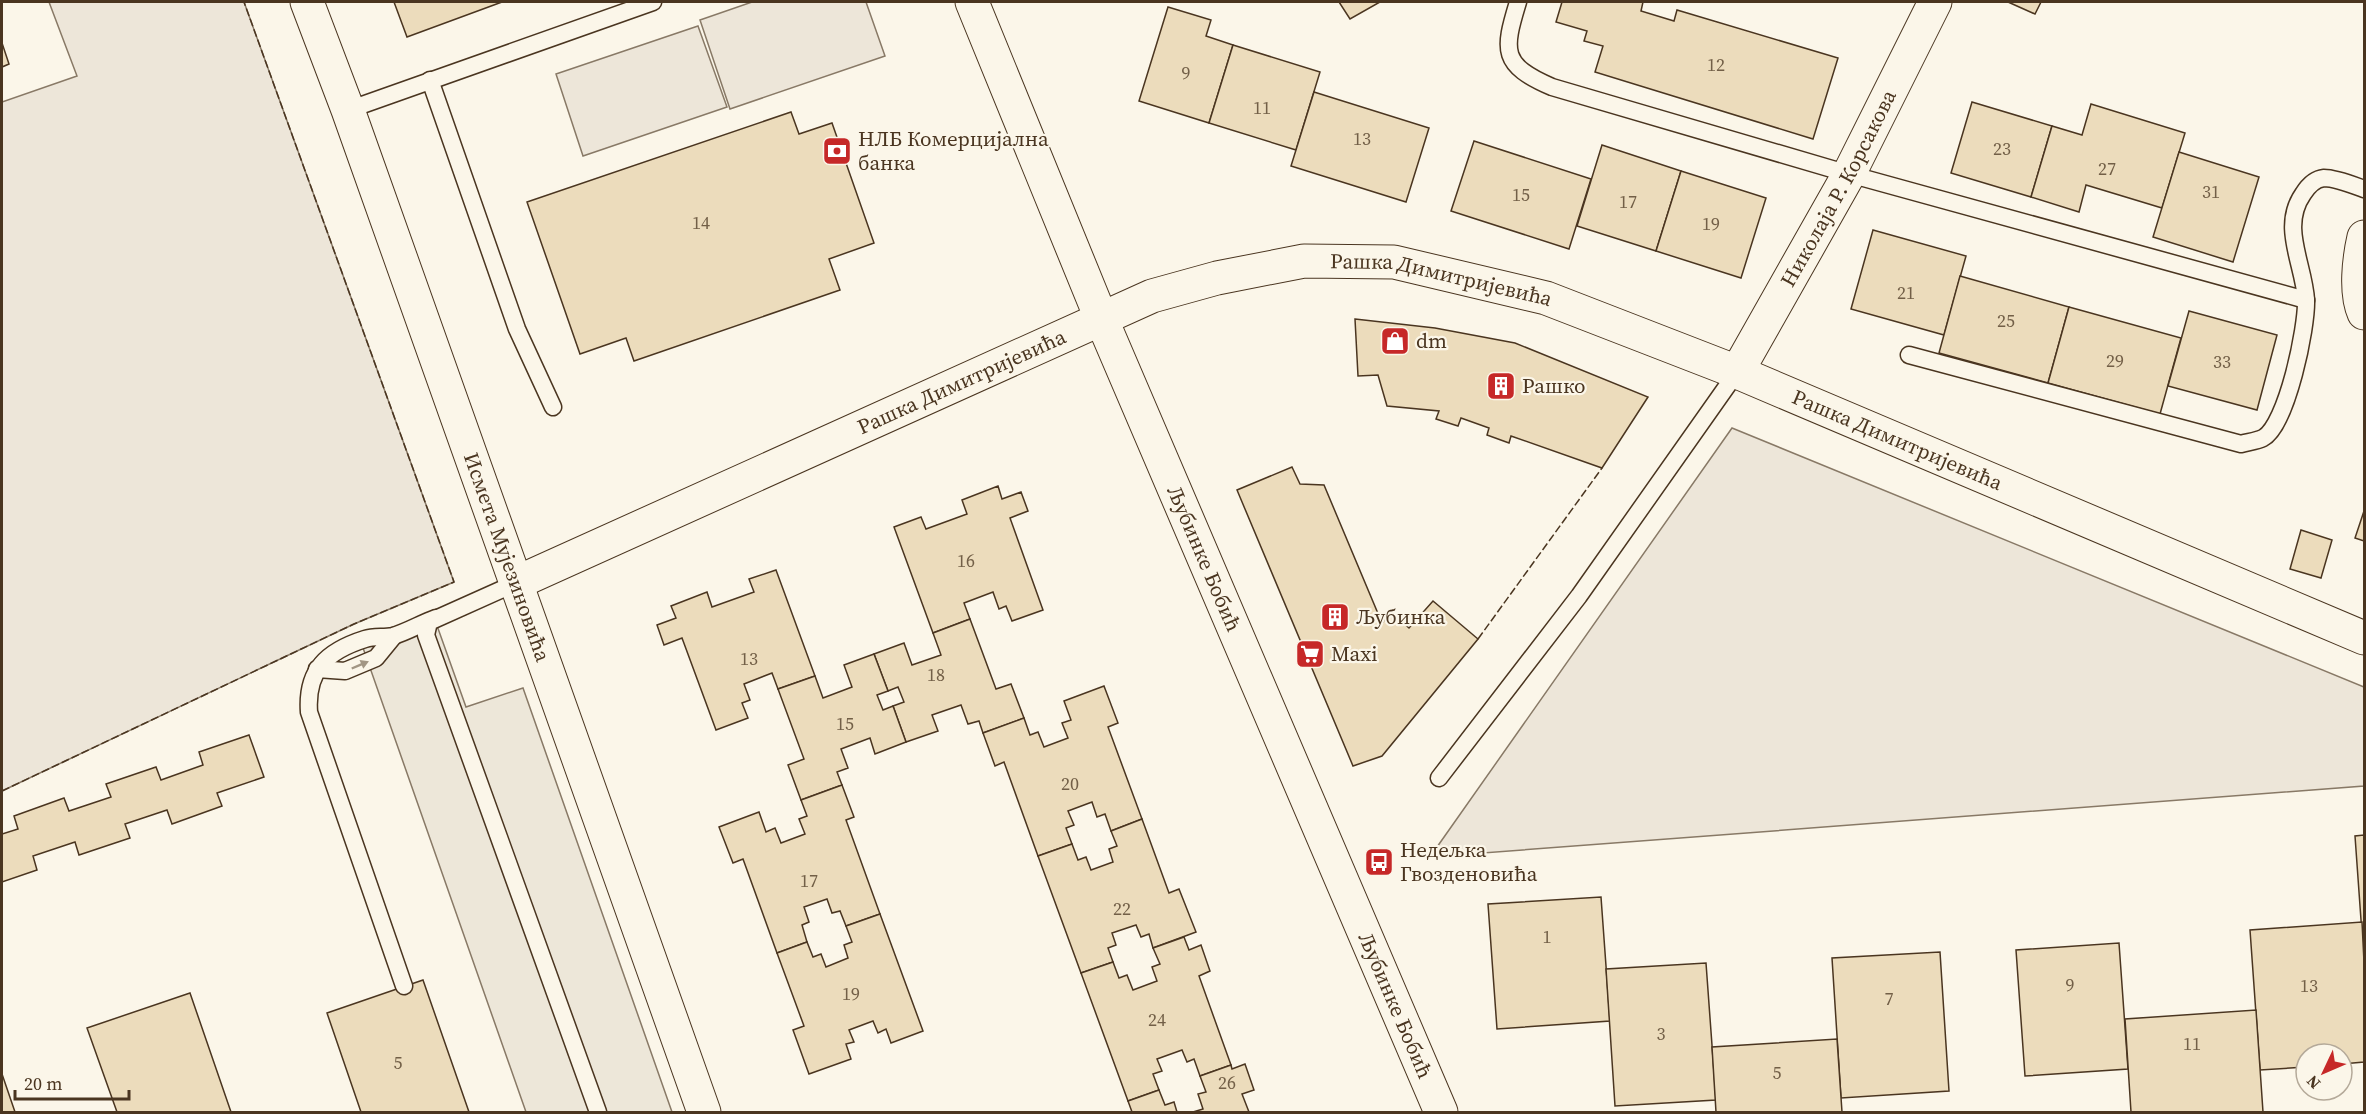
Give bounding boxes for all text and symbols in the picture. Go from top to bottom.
house number: 12 [1707,52,1725,77]
house number: 9 [1182,60,1191,85]
street label: Николаја Р. Корсакова [1773,84,1903,292]
house number: 11 [1253,95,1271,120]
place label: НЛБ Комерцијална банка [858,124,1049,177]
house number: 13 [1353,126,1371,151]
bank icon: НЛБ Комерцијална банка [821,135,853,167]
house number: 23 [1993,136,2011,161]
house number: 27 [2098,156,2116,181]
house number: 31 [2202,179,2220,204]
house number: 15 [1512,182,1530,207]
house number: 17 [1619,189,1637,214]
house number: 14 [692,210,710,235]
house number: 19 [1702,211,1720,236]
street label: Рашка Димитријевића [1330,246,1557,313]
house number: 21 [1897,280,1915,305]
house number: 25 [1997,308,2015,333]
street label: Рашка Димитријевића [853,322,1071,441]
shop icon: dm [1379,325,1411,357]
place label: dm [1416,326,1447,355]
house number: 29 [2106,348,2124,373]
house number: 33 [2213,349,2231,374]
building icon: Рашко [1485,370,1517,402]
place label: Рашко [1522,371,1586,400]
street label: Рашка Димитријевића [1788,382,2007,497]
street label: Исмета Мујезиновића [457,448,558,666]
street label: Љубинке Бобић [1160,481,1249,636]
house number: 16 [957,548,975,573]
building icon: Љубинка [1319,601,1351,633]
place label: Љубинка [1356,602,1446,631]
supermarket icon: Maxi [1294,638,1326,670]
place label: Maxi [1331,639,1378,668]
house number: 13 [740,646,758,671]
one-way arrow [352,660,370,670]
house number: 18 [927,662,945,687]
house number: 15 [836,711,854,736]
house number: 20 [1061,771,1079,796]
place label: Недељка Гвозденовића [1400,835,1538,888]
bus stop icon: Недељка Гвозденовића [1363,846,1395,878]
house number: 17 [800,868,818,893]
house number: 22 [1113,896,1131,921]
house number: 1 [1543,924,1552,949]
street label: Љубинке Бобић [1352,927,1440,1083]
house number: 9 [2066,972,2075,997]
house number: 13 [2300,973,2318,998]
house number: 19 [842,981,860,1006]
house number: 7 [1885,986,1894,1011]
house number: 24 [1148,1007,1166,1032]
house number: 3 [1657,1021,1666,1046]
house number: 11 [2183,1031,2201,1056]
north arrow [2294,1042,2354,1102]
house number: 5 [394,1050,403,1075]
house number: 5 [1773,1060,1782,1085]
scale bar [15,1063,129,1101]
house number: 26 [1218,1070,1236,1095]
text: N [2301,1070,2325,1094]
text: 20 m [24,1071,62,1096]

